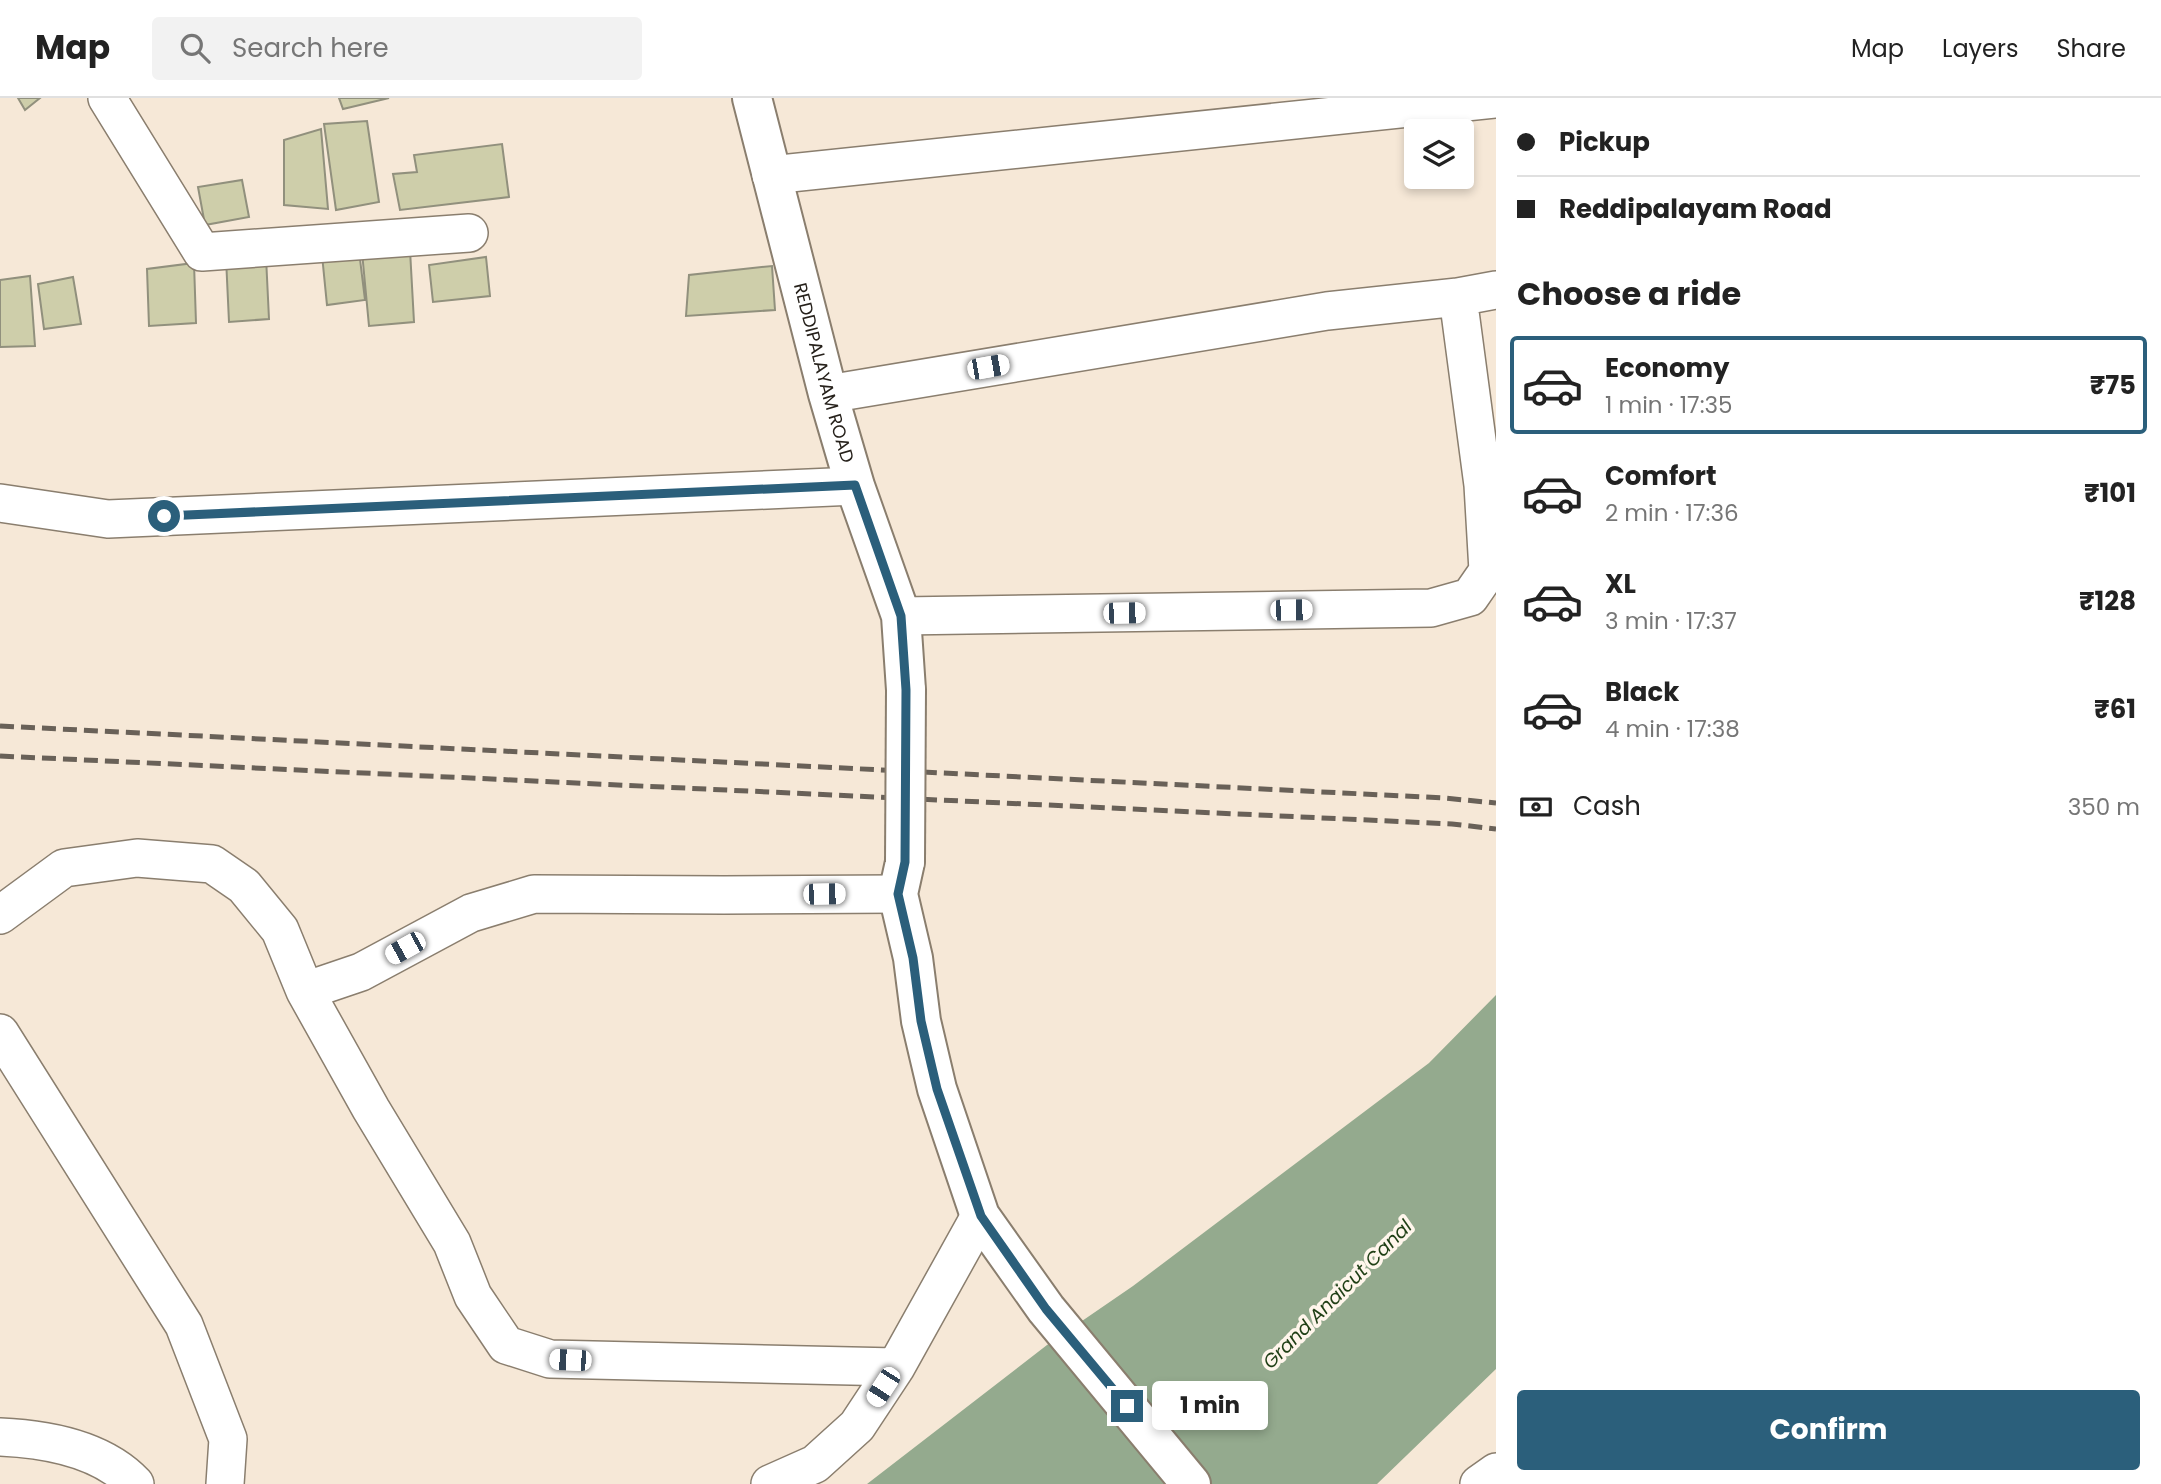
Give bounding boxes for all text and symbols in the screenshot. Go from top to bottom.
search box [152,17,642,80]
text: Map [35,24,110,71]
icon: search [176,29,214,67]
text: Search here [232,30,389,66]
text: Map [1851,32,1904,65]
text: Layers [1942,32,2018,65]
text: Share [2056,32,2126,65]
map controls [1404,119,1474,189]
button: layers [1404,119,1474,189]
text: Pickup [1559,124,1650,160]
text: Reddipalayam Road [1559,191,1832,227]
text: Choose a ride [1517,271,1741,316]
street label: REDDIPALAYAM ROAD [788,280,861,466]
text: Economy [1605,350,1729,386]
car [966,353,1011,381]
icon: car [1521,354,1584,417]
text: ₹75 [2090,367,2136,403]
text: 1 min · 17:35 [1605,389,1733,421]
text: Comfort [1605,458,1717,494]
icon: car [1521,462,1584,525]
text: ₹101 [2084,475,2136,511]
text: 2 min · 17:36 [1605,497,1739,529]
route start [148,500,180,532]
text: XL [1605,566,1636,602]
icon: car [1521,570,1584,633]
text: ₹128 [2079,583,2136,619]
car [1270,599,1313,621]
car [1103,602,1146,624]
text: 3 min · 17:37 [1605,605,1737,637]
text: Black [1605,674,1679,710]
icon: car [1521,678,1584,741]
text: ₹61 [2094,691,2136,727]
text: 4 min · 17:38 [1605,713,1740,745]
icon: cash [1517,788,1555,826]
text: Cash [1573,788,1641,824]
text: 350 m [2068,791,2140,823]
car [803,883,846,905]
car [382,929,429,967]
water label: Grand Anaicut Canal [1257,1213,1418,1375]
car [549,1349,592,1371]
car [863,1364,904,1410]
callout: 1 min [1152,1382,1267,1430]
text: 1 min [1180,1389,1240,1421]
route end [1111,1390,1143,1422]
button: Confirm [1517,1390,2140,1470]

